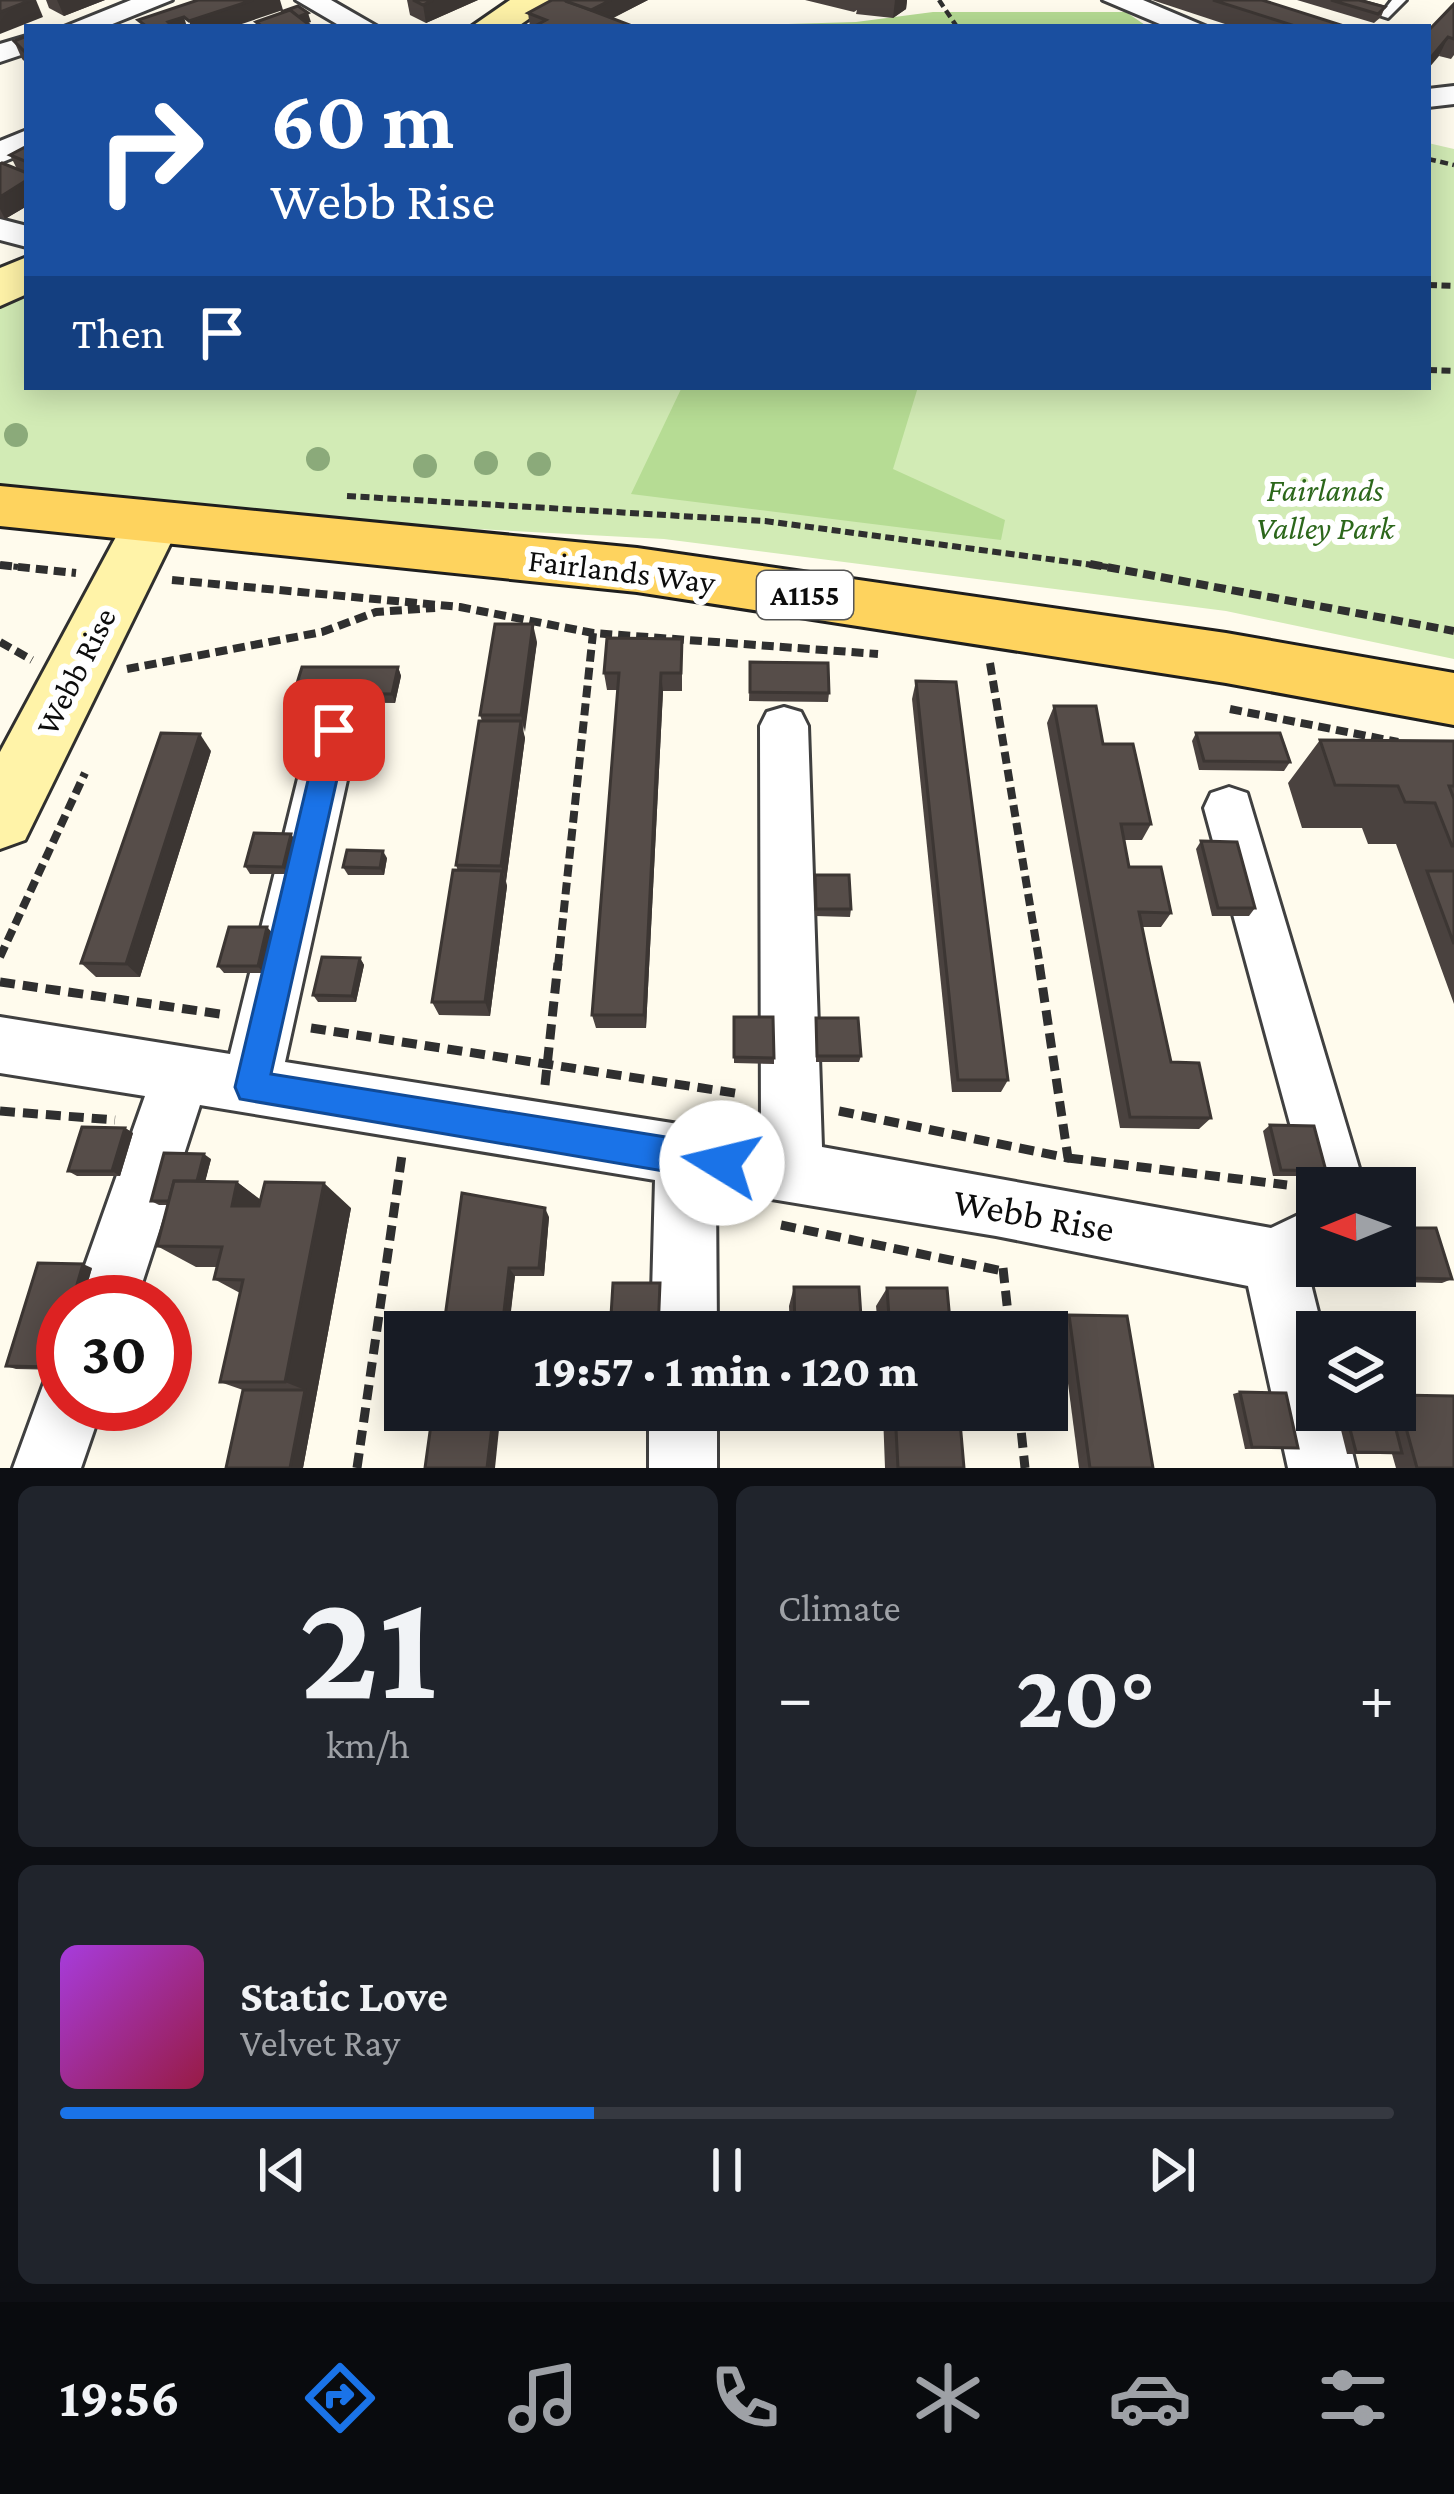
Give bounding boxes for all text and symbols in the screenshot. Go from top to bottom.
icon: right [72,72,228,228]
text: 60 m [270,73,454,166]
text: Webb Rise [270,171,495,231]
icon: arrive [189,300,255,366]
text: Then [72,308,165,358]
park label: Fairlands Valley Park [1256,471,1396,546]
street label: Fairlands Way [526,541,718,600]
road number: A1155 [757,571,853,619]
street label: Webb Rise [28,601,123,741]
pin [283,679,385,781]
icon: arrive [301,697,367,763]
position arrow [659,1100,785,1226]
north arrow [1296,1167,1416,1287]
map controls [1296,1167,1416,1431]
street label: Webb Rise [950,1179,1118,1250]
speed limit sign: 30 [36,1275,192,1431]
button: layers [1296,1311,1416,1431]
text: 19:57 · 1 min · 120 m [534,1346,918,1396]
text: 21 [299,1558,437,1732]
text: Climate [778,1586,901,1629]
text: 20° [1016,1646,1156,1746]
text: − [778,1660,813,1733]
text: + [1359,1660,1394,1733]
text: km/h [326,1723,410,1766]
text: Static Love [240,1971,448,2021]
text: Velvet Ray [240,2021,400,2064]
icon: previous [249,2137,315,2203]
icon: pause [694,2137,760,2203]
icon: next [1139,2137,1205,2203]
icon: directions [298,2356,382,2440]
icon: music [501,2356,585,2440]
icon: phone [703,2356,787,2440]
icon: climate [906,2356,990,2440]
icon: car [1108,2356,1192,2440]
icon: filters [1311,2356,1395,2440]
text: 19:56 [59,2368,180,2428]

